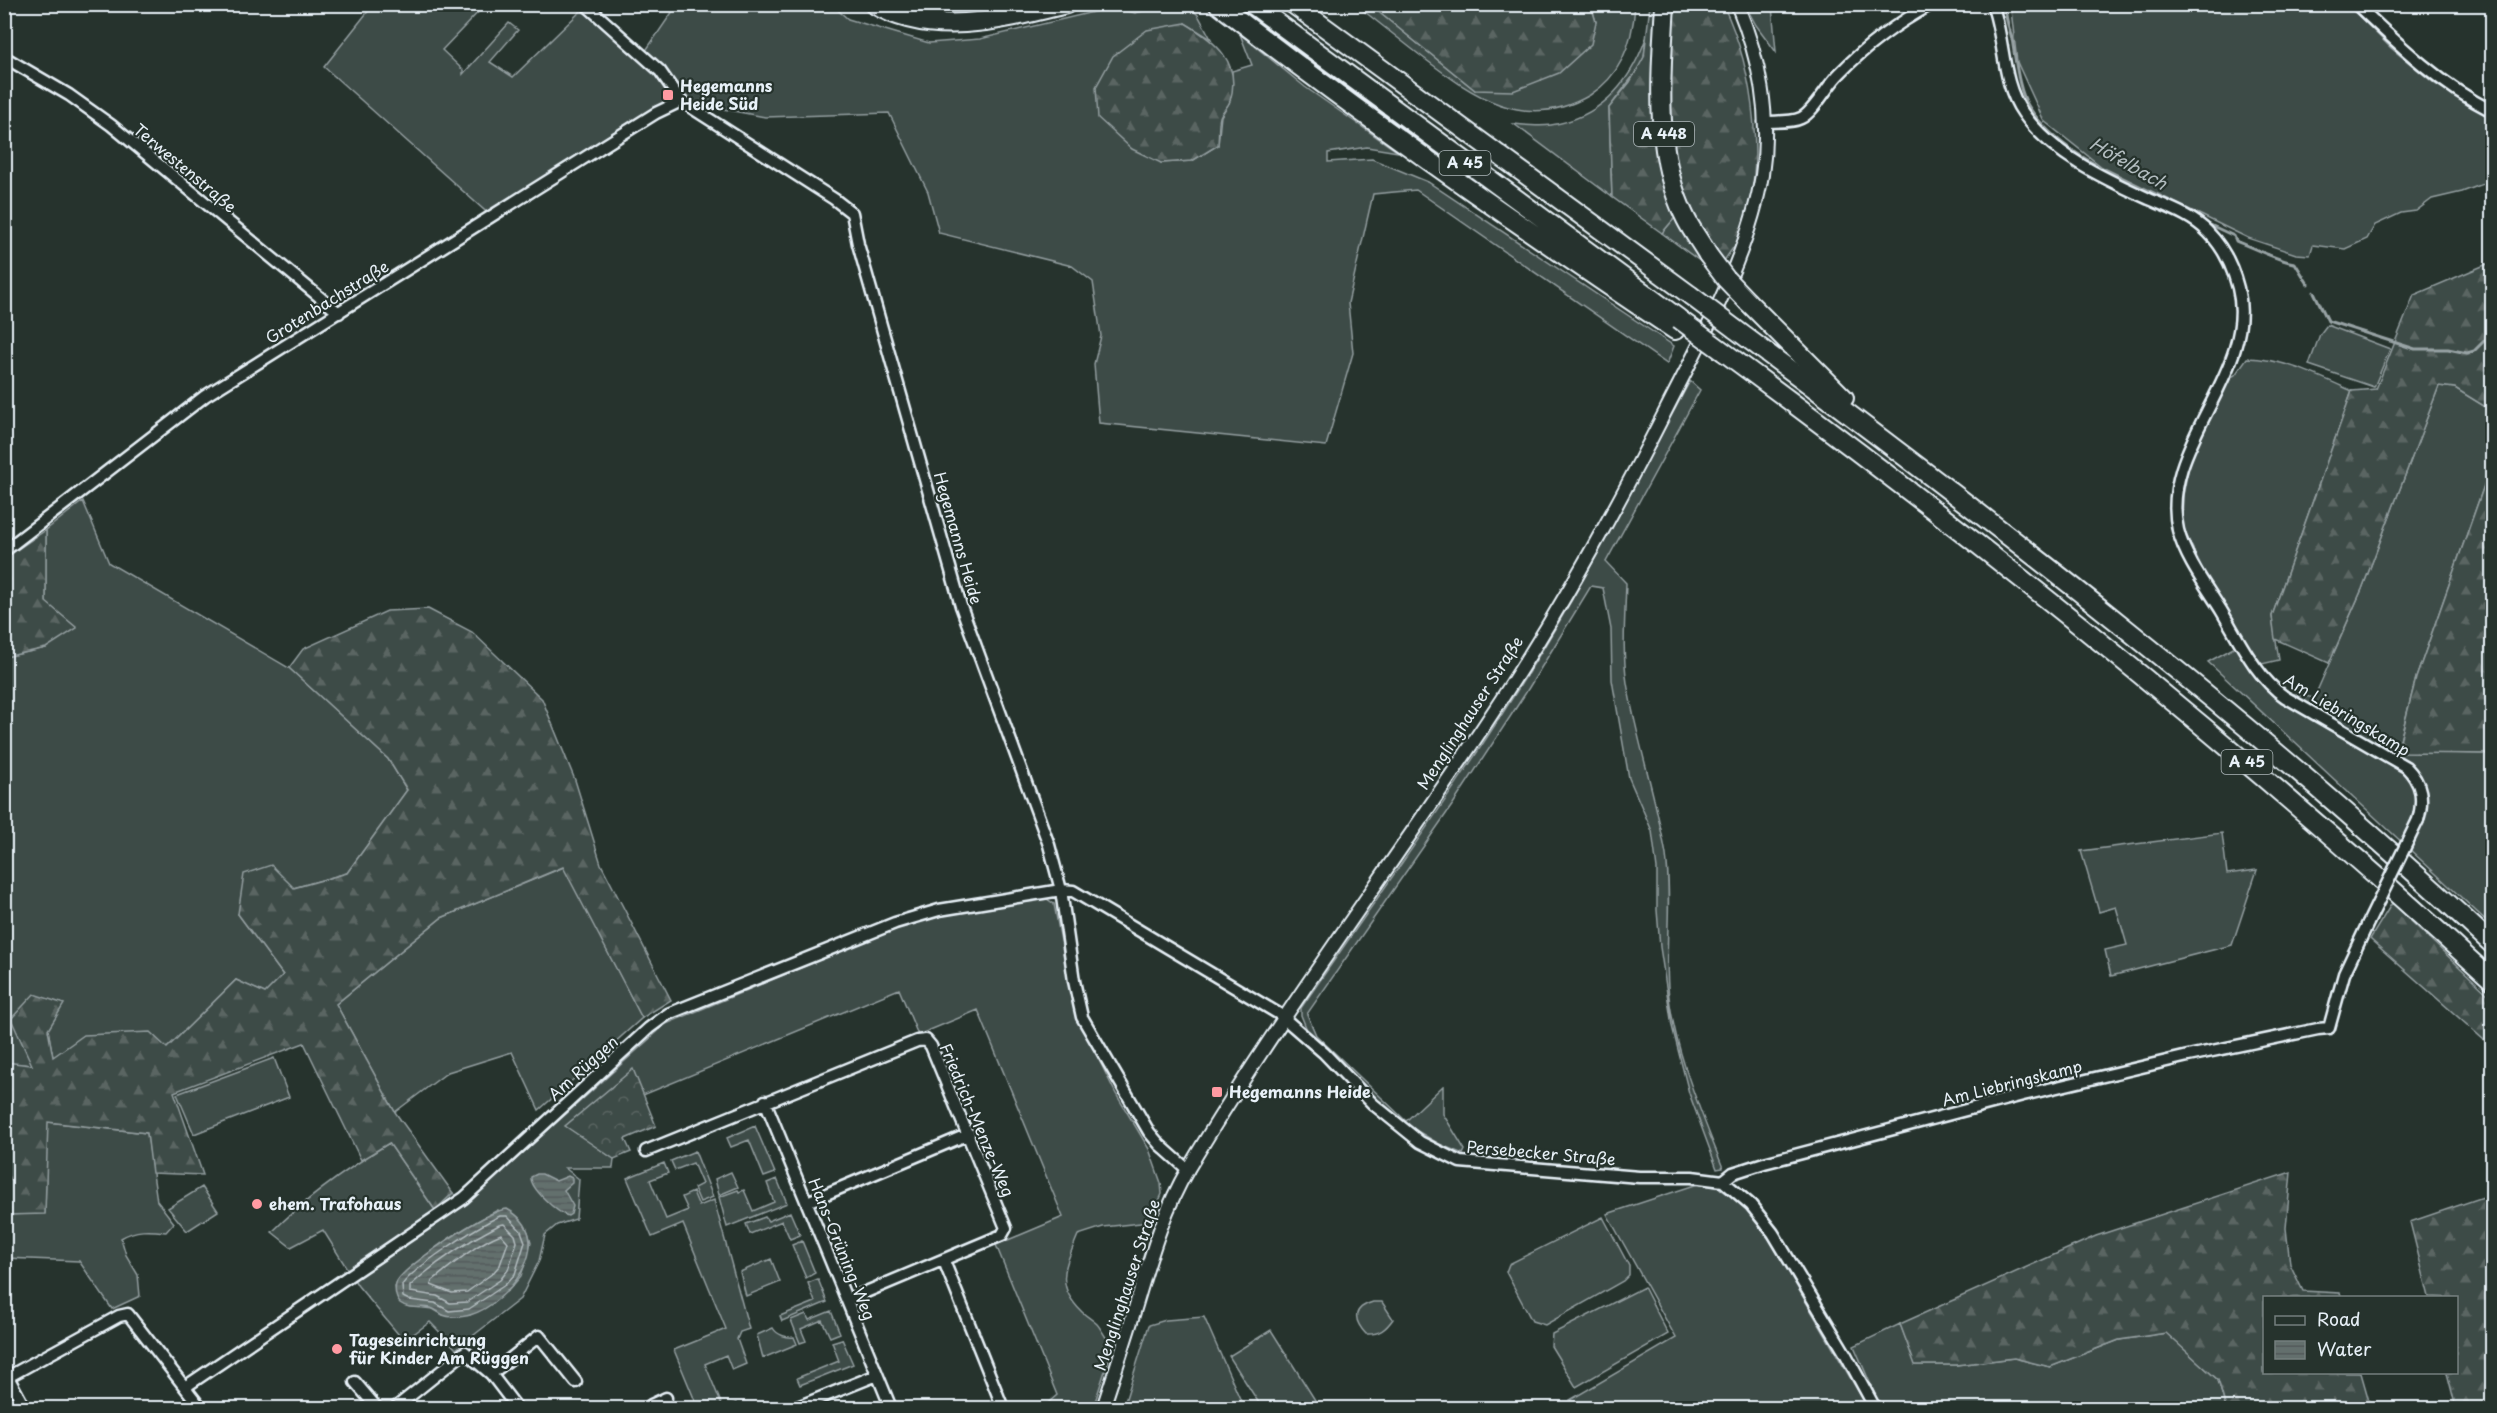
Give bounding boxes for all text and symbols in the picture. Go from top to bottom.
place label: Hegemanns Heide Süd [680,73,773,115]
marker: Hegemanns Heide Süd [661,88,675,102]
street label: Terwestenstraße [129,117,242,217]
road number: A 448 [1634,122,1694,146]
water label: Höfelbach [2085,130,2173,196]
road number: A 45 [1440,151,1490,175]
street label: Grotenbachstraße [260,254,393,349]
street label: Hegemanns Heide [929,469,989,607]
street label: Menglinghauser Straße [1410,631,1528,794]
street label: Am Liebringskamp [2280,667,2415,761]
road number: A 45 [2222,750,2272,774]
street label: Am Rüggen [542,1029,623,1105]
street label: Friedrich-Menze-Weg [935,1039,1021,1200]
street label: Am Liebringskamp [1939,1053,2084,1111]
place label: Hegemanns Heide [1229,1079,1371,1103]
marker: Hegemanns Heide [1210,1085,1224,1099]
street label: Persebecker Straße [1465,1134,1617,1170]
street label: Hans-Grüning-Weg [803,1174,882,1323]
place label: ehem. Trafohaus [269,1191,402,1215]
street label: Menglinghauser Straße [1087,1196,1165,1374]
marker: ehem. Trafohaus [250,1197,264,1211]
legend [2263,1296,2458,1374]
text: Road [2317,1305,2361,1332]
place label: Tageseinrichtung für Kinder Am Rüggen [349,1327,529,1369]
text: Water [2317,1335,2372,1362]
marker: Tageseinrichtung für Kinder Am Rüggen [330,1342,344,1356]

